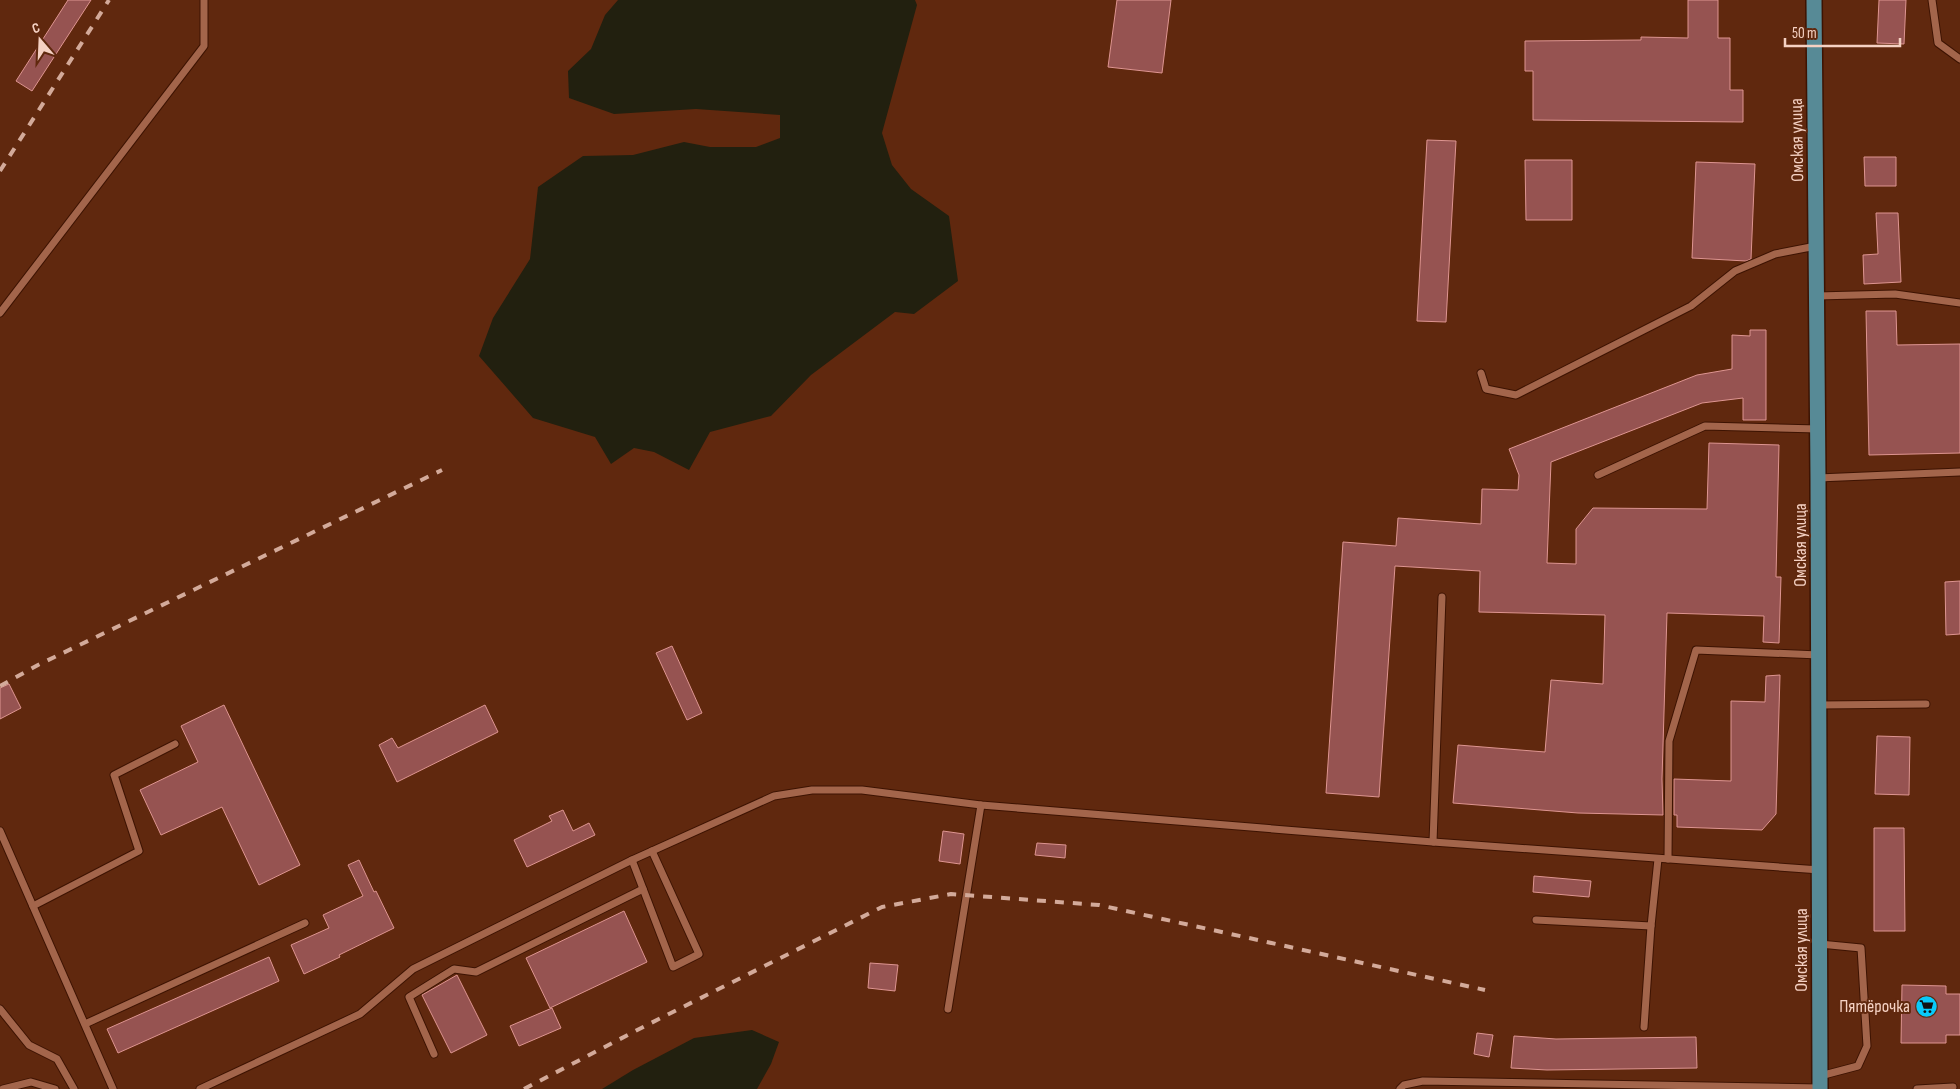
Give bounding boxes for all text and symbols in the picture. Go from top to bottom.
north arrow [15,15,65,65]
scale bar [1785,15,1900,47]
text: С [30,19,42,37]
text: 50 m [1792,24,1817,43]
street label: Омская улица [1786,98,1808,182]
street label: Омская улица [1790,503,1811,587]
street label: Омская улица [1791,908,1812,992]
supermarket icon: Пятёрочка [1914,994,1938,1018]
place label: Пятёрочка [1839,996,1910,1017]

